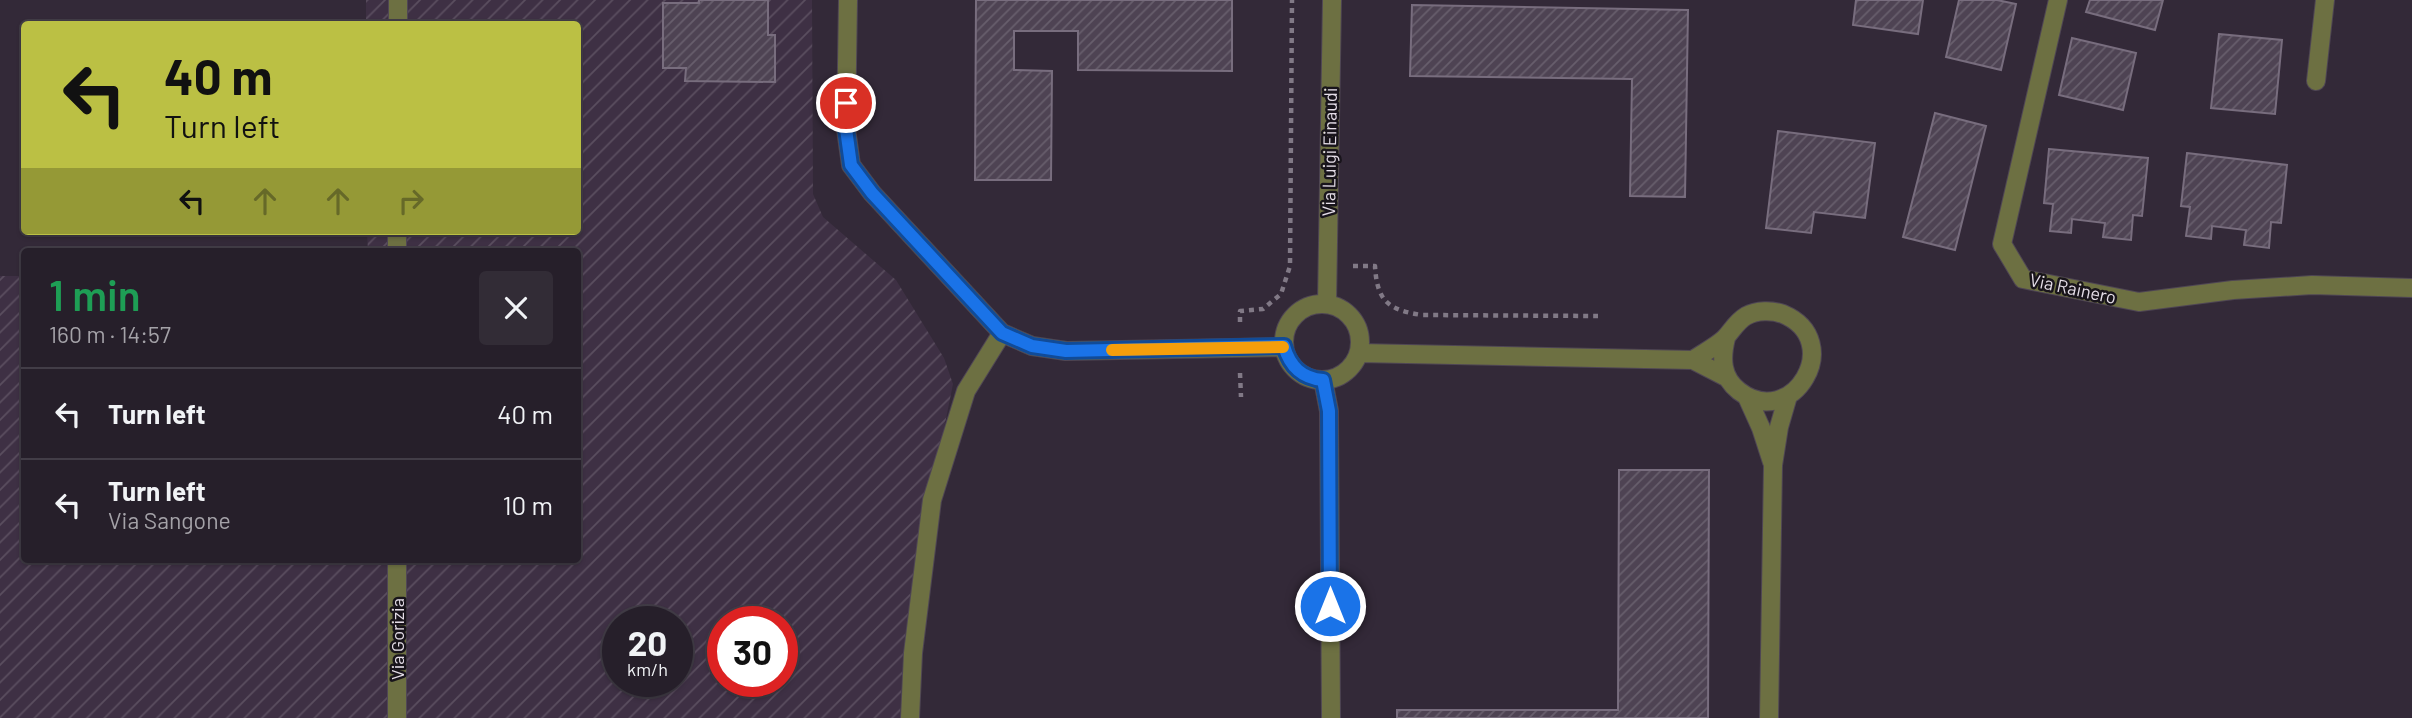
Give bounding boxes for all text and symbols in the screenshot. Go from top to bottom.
text: 40 m [164,46,272,105]
icon: left [49,49,140,140]
pin [816,73,876,133]
icon: arrive [827,84,865,122]
street label: Via Luigi Einaudi [1317,87,1341,217]
text: Turn left [164,106,281,144]
icon: left [173,182,211,220]
icon: ahead [246,182,284,220]
icon: ahead [319,182,357,220]
icon: right [392,182,430,220]
street label: Via Rainero [2028,268,2118,308]
text: 1 min [49,269,141,319]
button: close [479,271,553,345]
text: 160 m · 14:57 [49,320,171,348]
icon: left [49,395,87,433]
text: Turn left [108,398,206,429]
text: 40 m [497,398,553,429]
text: Turn left [108,475,206,506]
icon: left [49,486,87,524]
text: 10 m [503,489,553,520]
text: Via Sangone [108,506,231,534]
position arrow [1293,569,1367,643]
street label: Via Gorizia [386,598,408,680]
speed limit sign: 30 [707,606,798,697]
text: 20 [628,621,667,663]
text: km/h [627,658,668,680]

